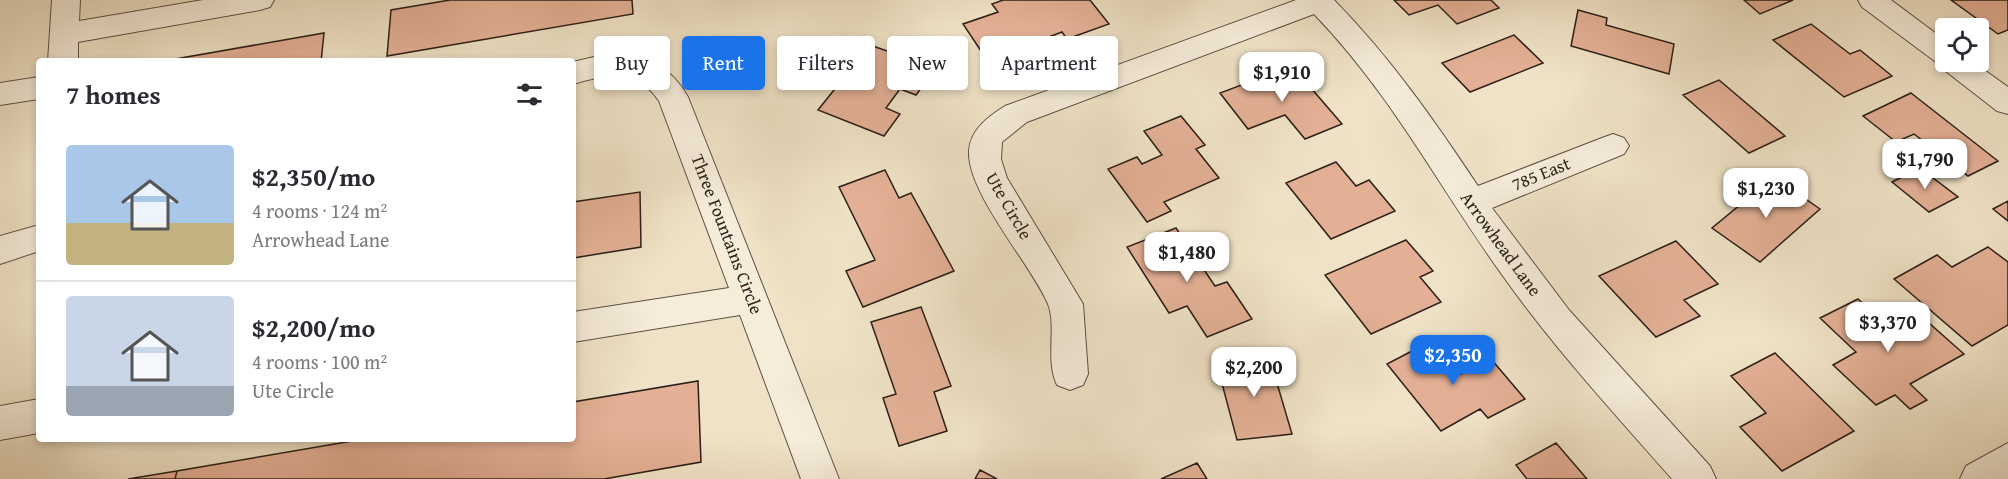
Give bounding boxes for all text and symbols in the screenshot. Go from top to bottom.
map controls [1935,18,1989,72]
button: locate [1935,18,1989,72]
chip: Buy [594,36,670,90]
chip: Rent [682,36,765,90]
chip: Filters [777,36,875,90]
chip: New [887,36,968,90]
chip: Apartment [980,36,1118,90]
pin: $1,910 [1233,52,1331,103]
text: $1,910 [1253,57,1311,86]
text: 7 homes [66,75,161,114]
icon: filters [513,78,546,111]
pin: $1,790 [1876,139,1974,190]
text: $1,790 [1896,144,1954,173]
street label: 785 East [1507,149,1575,197]
street label: Three Fountains Circle [684,150,770,318]
text: $2,350/mo [252,157,375,196]
street label: Ute Circle [979,167,1040,244]
pin: $1,230 [1717,168,1815,219]
icon: home [114,169,186,241]
text: $1,230 [1737,173,1795,202]
street label: Arrowhead Lane [1454,186,1549,302]
text: 4 rooms · 124 m² [252,196,387,225]
text: Arrowhead Lane [252,225,389,254]
pin: $1,480 [1138,232,1236,283]
text: $1,480 [1158,237,1216,266]
pin: $3,370 [1839,302,1937,353]
text: $3,370 [1859,307,1917,336]
text: $2,200/mo [252,308,375,347]
icon: home [114,320,186,392]
pin: $2,350 [1404,335,1502,386]
text: $2,350 [1424,340,1482,369]
text: 4 rooms · 100 m² [252,347,387,376]
pin: $2,200 [1205,347,1303,398]
text: $2,200 [1225,352,1283,381]
text: Ute Circle [252,376,334,405]

